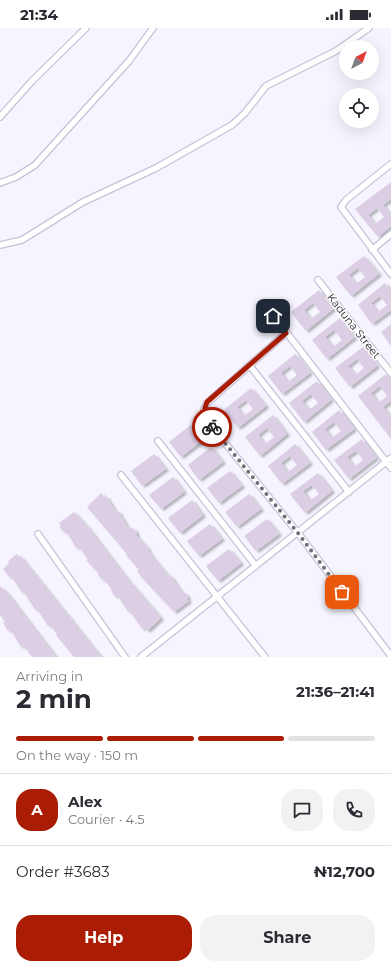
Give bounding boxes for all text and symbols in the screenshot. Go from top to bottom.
text: 21:34 [20,5,58,24]
north arrow [339,40,379,80]
map controls [339,40,379,128]
button: locate [339,88,379,128]
street label: Kaduna Street [324,291,384,362]
pin [256,299,290,333]
icon: home [262,305,284,327]
courier [192,407,232,447]
icon: bike [201,416,223,438]
pin [325,575,359,609]
icon: bag [331,581,353,603]
text: Arriving in [16,668,83,684]
text: 21:36–21:41 [296,682,375,701]
text: 2 min [16,683,92,715]
text: On the way · 150 m [16,747,138,763]
button: chat [281,789,323,831]
button: phone [333,789,375,831]
text: Alex [68,792,102,811]
text: A [31,800,43,819]
text: Courier · 4.5 [68,811,145,827]
text: Order #3683 [16,862,110,881]
text: ₦12,700 [314,862,375,881]
button: Help [16,915,192,961]
button: Share [200,915,375,961]

